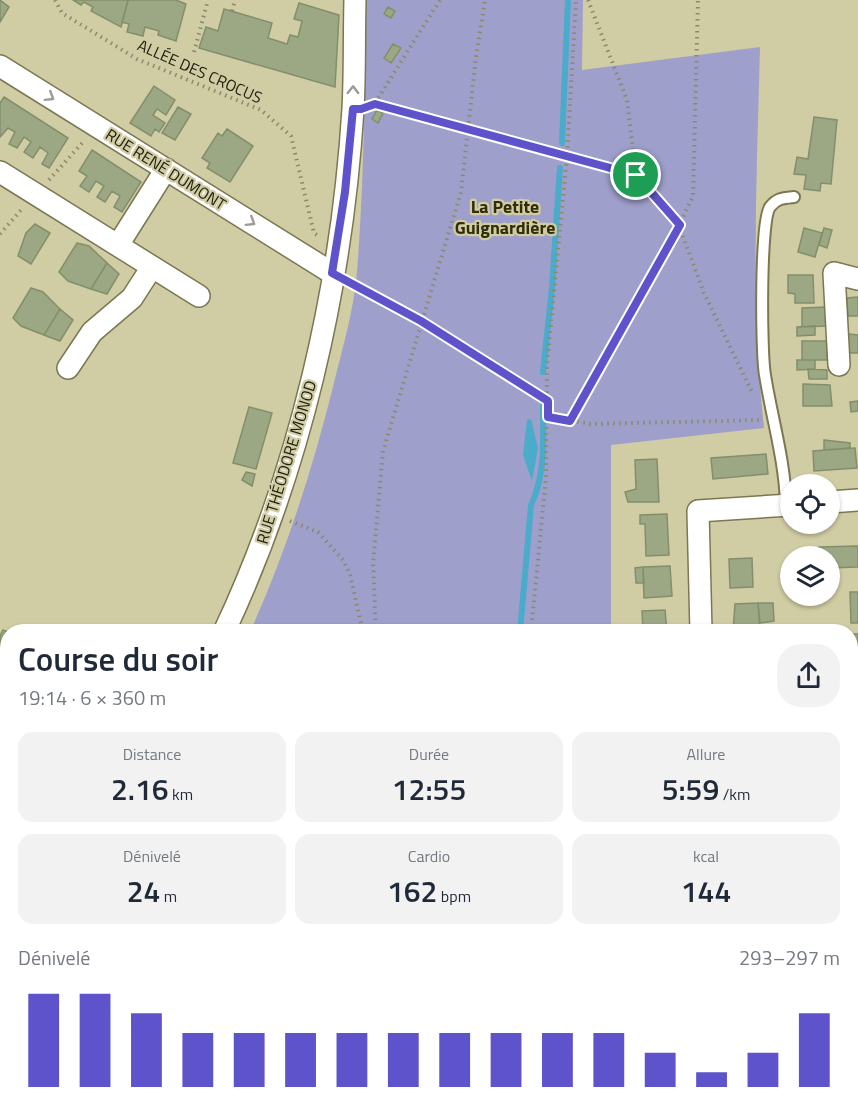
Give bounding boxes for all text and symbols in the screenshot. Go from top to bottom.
street label: ALLÉE DES CROCUS [134,33,266,109]
one-way arrow [347,85,360,94]
one-way arrow [44,89,54,101]
street label: RUE RENÉ DUMONT [101,122,231,216]
pin [610,149,661,200]
icon: arrive [619,158,652,191]
district label: La Petite Guignardière [455,193,555,241]
one-way arrow [245,214,255,226]
street label: RUE THÉODORE MONOD [250,377,322,547]
map controls [780,474,840,606]
button: locate [780,474,840,534]
button: layers [780,546,840,606]
text: Course du soir [18,634,218,684]
button: share [777,644,840,707]
text: 19:14 · 6 × 360 m [18,682,166,713]
text: Distance [123,742,181,766]
text: Durée [409,742,449,766]
text: Allure [687,742,725,766]
text: 2.16 [111,766,169,812]
text: 12:55 [392,766,466,812]
text: 5:59 [662,766,719,812]
text: km [169,782,193,806]
text: /km [719,782,750,806]
text: Dénivelé [123,844,181,868]
text: Cardio [408,844,450,868]
text: kcal [693,844,719,868]
text: 24 [127,868,160,914]
text: 162 [387,868,437,914]
text: 144 [681,868,731,914]
text: m [160,884,177,908]
text: bpm [437,884,471,908]
text: Dénivelé [18,942,90,973]
text: 293–297 m [739,942,840,973]

